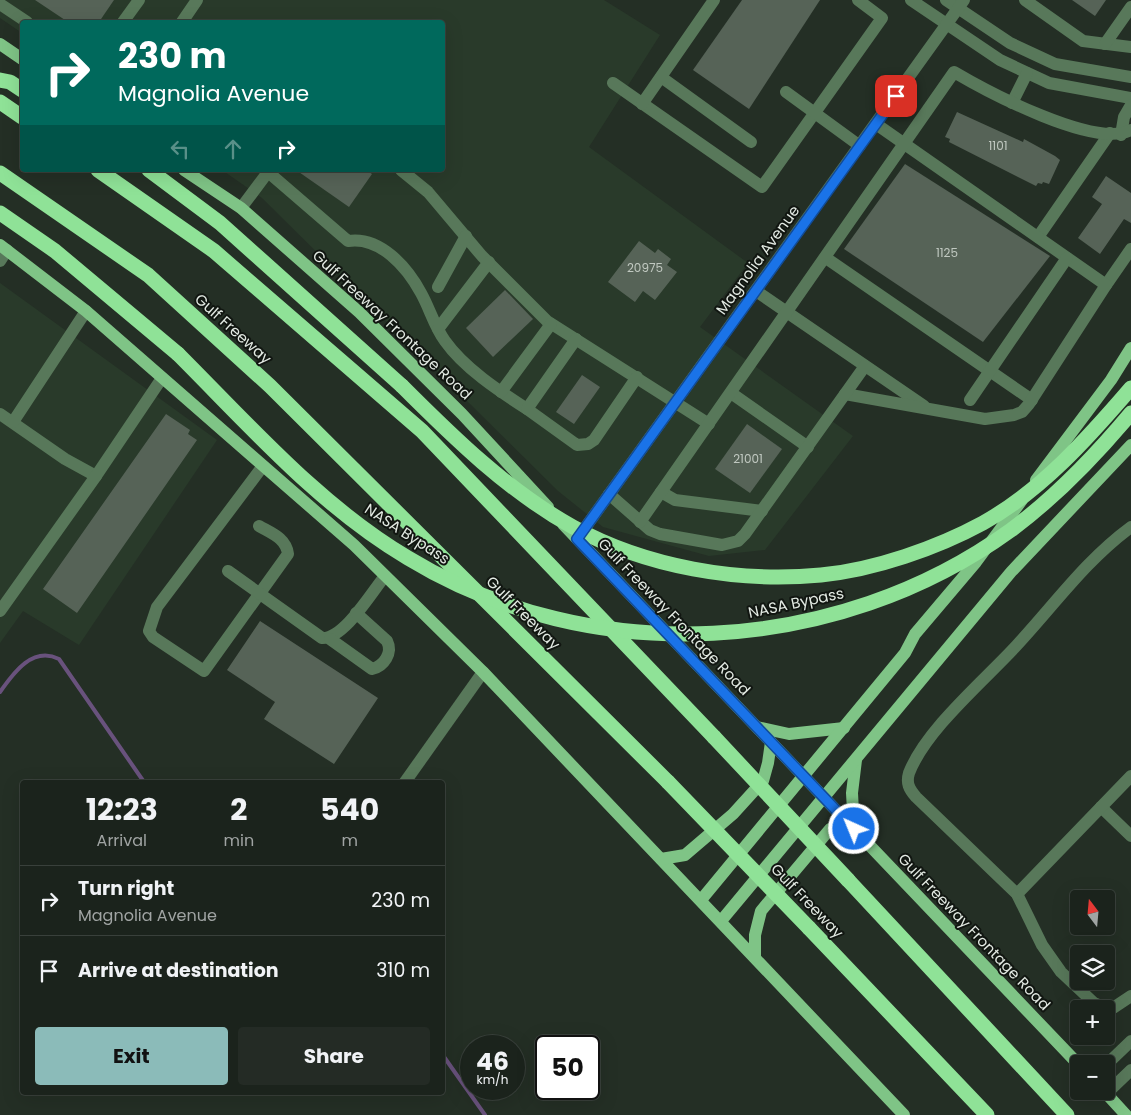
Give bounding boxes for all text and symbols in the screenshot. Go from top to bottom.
text: 230 m [118,31,226,80]
icon: right [35,40,100,105]
pin [875,75,917,117]
text: Magnolia Avenue [118,78,309,109]
icon: arrive [882,82,910,110]
icon: left [166,135,194,163]
icon: ahead [219,135,247,163]
icon: right [272,135,300,163]
house number: 1101 [988,137,1008,154]
street label: Magnolia Avenue [711,201,804,319]
house number: 1125 [936,244,958,261]
street label: Gulf Freeway Frontage Road [308,245,477,404]
house number: 20975 [627,259,663,276]
street label: Gulf Freeway [190,289,277,369]
house number: 21001 [733,450,763,467]
street label: NASA Bypass [361,498,454,569]
street label: Gulf Freeway Frontage Road [594,533,755,700]
street label: Gulf Freeway [482,571,565,655]
street label: NASA Bypass [746,582,846,623]
text: 12:23 [86,788,158,831]
text: 2 [230,788,247,831]
text: 540 [320,788,379,831]
position arrow [827,802,879,854]
text: Arrival [97,829,147,852]
text: min [224,829,254,852]
text: m [341,829,358,852]
street label: Gulf Freeway Frontage Road [894,848,1055,1015]
street label: Gulf Freeway [766,859,849,943]
text: Turn right [78,875,174,902]
icon: right [35,887,63,915]
text: 230 m [371,887,430,914]
north arrow [1070,890,1115,935]
map controls [1070,890,1115,1100]
text: Magnolia Avenue [78,904,217,927]
button: layers [1070,945,1115,990]
icon: arrive [35,957,63,985]
text: Arrive at destination [78,957,279,984]
text: 310 m [376,957,430,984]
button: + [1070,1000,1115,1045]
button: Exit [35,1027,228,1085]
button: Share [238,1027,430,1085]
speed limit sign: 50 [535,1035,600,1100]
text: 46 [476,1044,509,1079]
button: − [1070,1055,1115,1100]
text: km/h [477,1071,508,1088]

